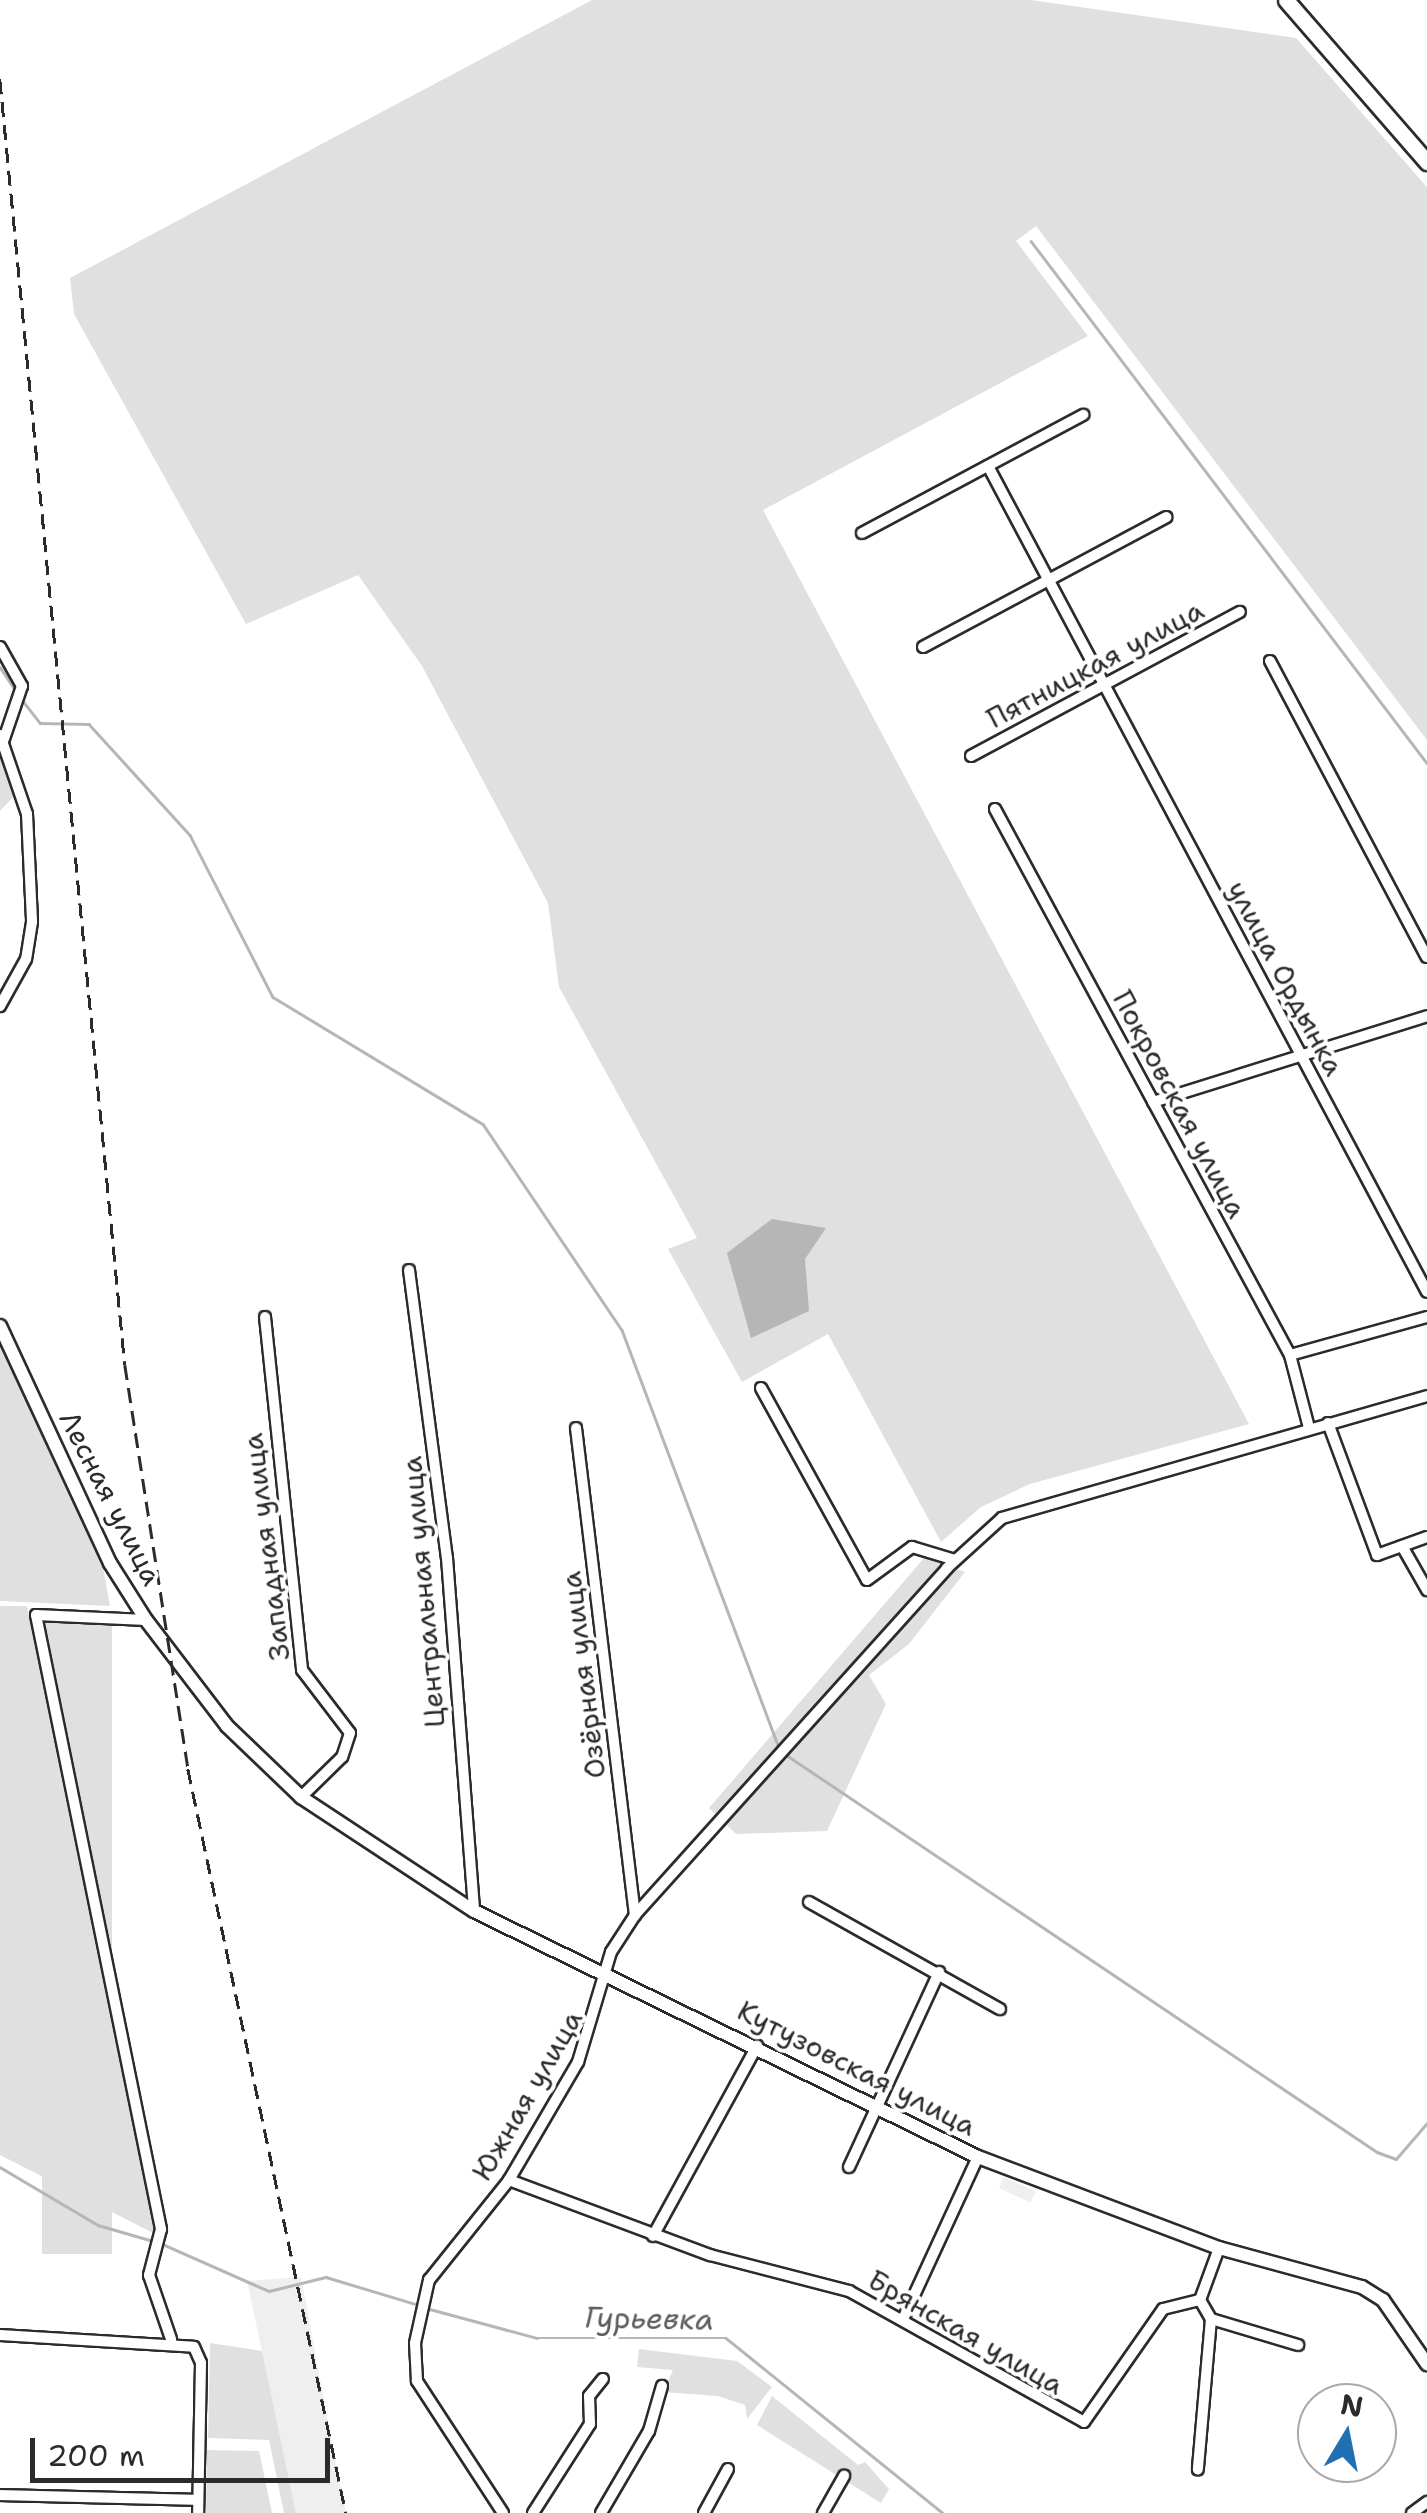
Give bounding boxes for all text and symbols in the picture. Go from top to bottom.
street label: Пятницкая улица [981,593,1209,735]
street label: улица Ордынка [1221,875,1351,1081]
street label: Покровская улица [1106,985,1254,1223]
street label: Лесная улица [53,1405,169,1591]
street label: Западная улица [235,1431,297,1663]
street label: Центральная улица [394,1455,452,1729]
street label: Озёрная улица [554,1570,612,1780]
street label: Кутузовская улица [732,1993,982,2143]
street label: Южная улица [465,2004,589,2186]
street label: Брянская улица [862,2262,1070,2402]
water label: Гурьевка [584,2300,714,2338]
north arrow [1297,2383,1397,2483]
text: N [1338,2385,1366,2426]
scale bar [35,2418,335,2480]
text: 200 m [47,2435,145,2476]

